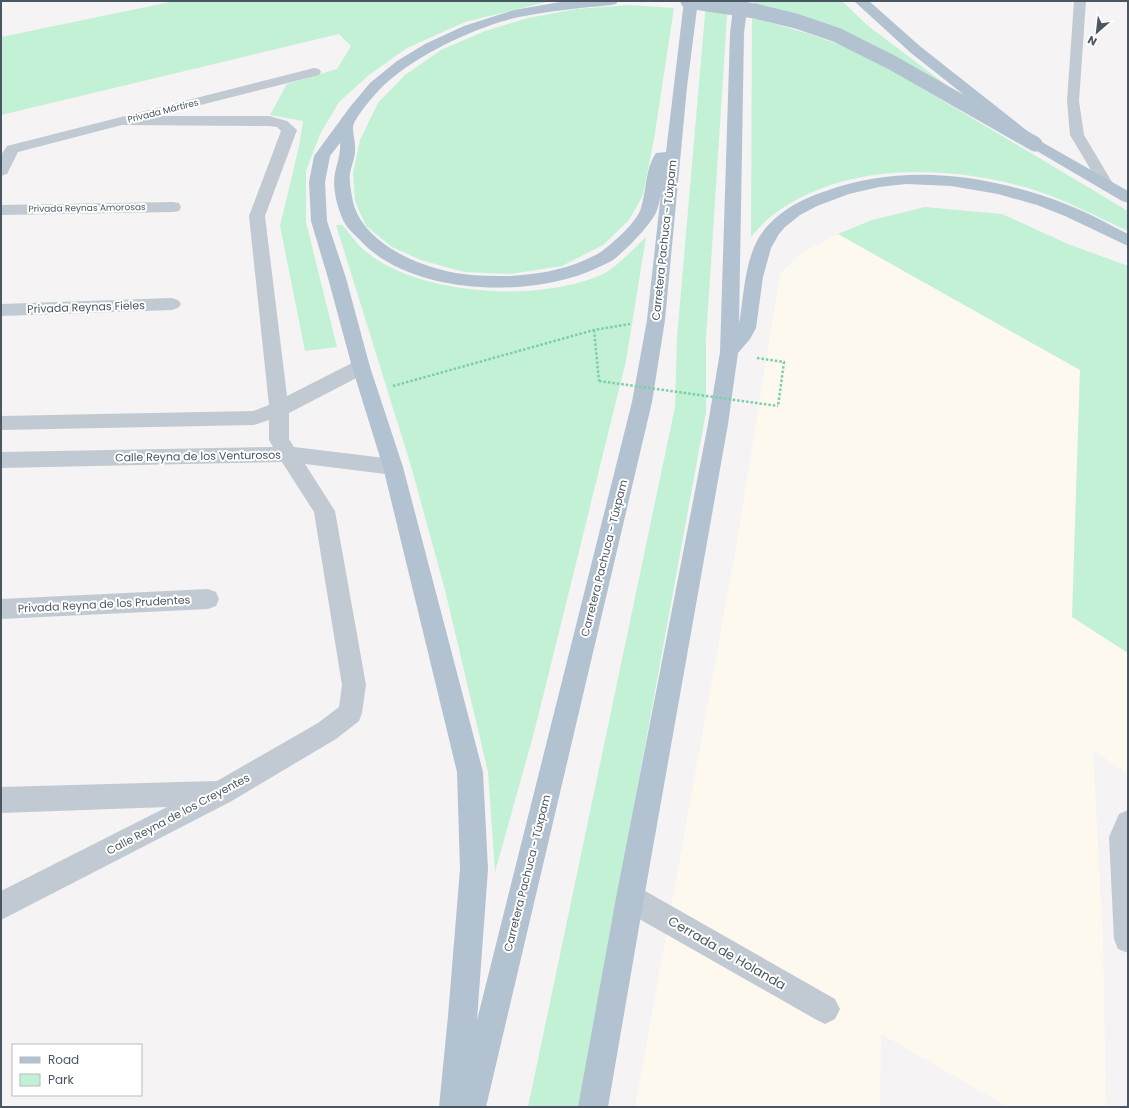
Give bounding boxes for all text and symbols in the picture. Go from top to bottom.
north arrow [1077,12,1117,52]
text: N [1085,32,1100,50]
street label: Privada Mártires [126,96,200,126]
street label: Carretera Pachuca - Túxpam [648,159,680,321]
street label: Privada Reynas Amorosas [28,201,146,215]
street label: Privada Reynas Fieles [27,297,145,317]
street label: Calle Reyna de los Venturosos [115,447,281,465]
street label: Carretera Pachuca - Túxpam [577,478,631,638]
street label: Privada Reyna de los Prudentes [17,591,191,617]
street label: Calle Reyna de los Creyentes [104,769,253,859]
street label: Carretera Pachuca - Túxpam [500,793,554,953]
street label: Cerrada de Holanda [665,911,789,995]
legend [12,1044,142,1096]
text: Road [48,1051,79,1068]
text: Park [48,1071,75,1088]

